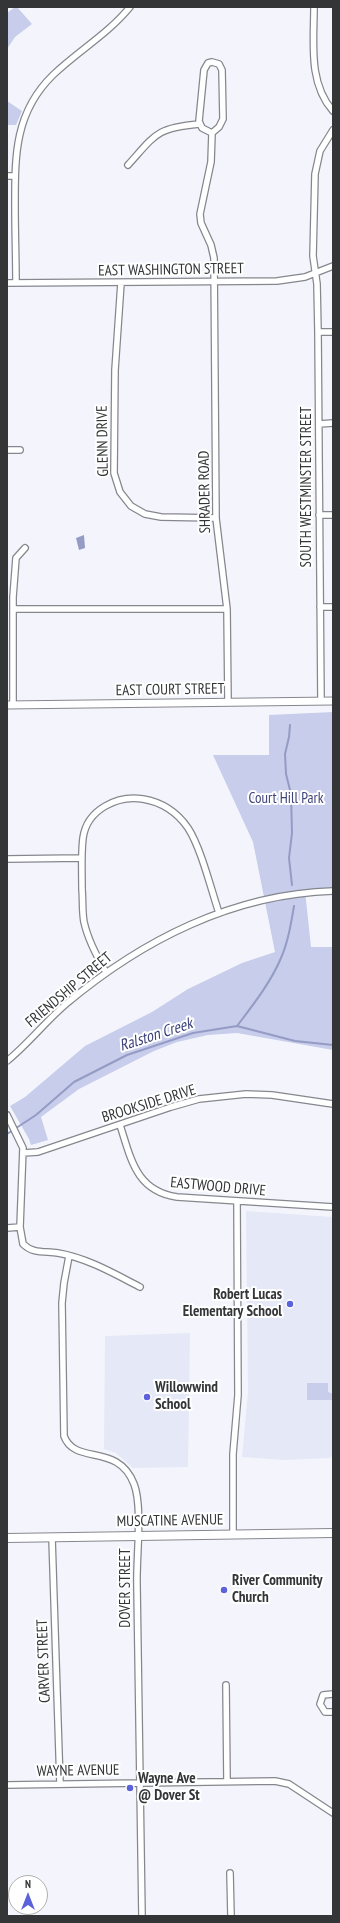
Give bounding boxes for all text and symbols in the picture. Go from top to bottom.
street label: EAST WASHINGTON STREET [98,260,244,280]
street label: GLENN DRIVE [93,405,113,477]
street label: SOUTH WESTMINSTER STREET [298,407,316,567]
street label: SHRADER ROAD [195,450,215,534]
street label: EAST COURT STREET [115,680,225,700]
park label: Court Hill Park [249,790,323,808]
street label: FRIENDSHIP STREET [22,949,116,1031]
water label: Ralston Creek [117,1014,195,1056]
street label: BROOKSIDE DRIVE [100,1081,198,1127]
street label: EASTWOOD DRIVE [169,1174,267,1200]
place label: Robert Lucas Elementary School [183,1286,282,1321]
marker: Robert Lucas Elementary School [285,1299,295,1309]
place label: Willowwind School [155,1379,218,1414]
marker: Willowwind School [142,1392,152,1402]
street label: MUSCATINE AVENUE [117,1511,223,1531]
street label: DOVER STREET [117,1548,135,1628]
place label: River Community Church [232,1572,323,1607]
marker: River Community Church [219,1585,229,1595]
street label: CARVER STREET [34,1619,54,1703]
street label: WAYNE AVENUE [37,1761,119,1781]
place label: Wayne Ave @ Dover St [138,1770,200,1805]
marker: Wayne Ave @ Dover St [125,1783,135,1793]
north arrow [8,1875,48,1915]
text: N [25,1877,31,1891]

